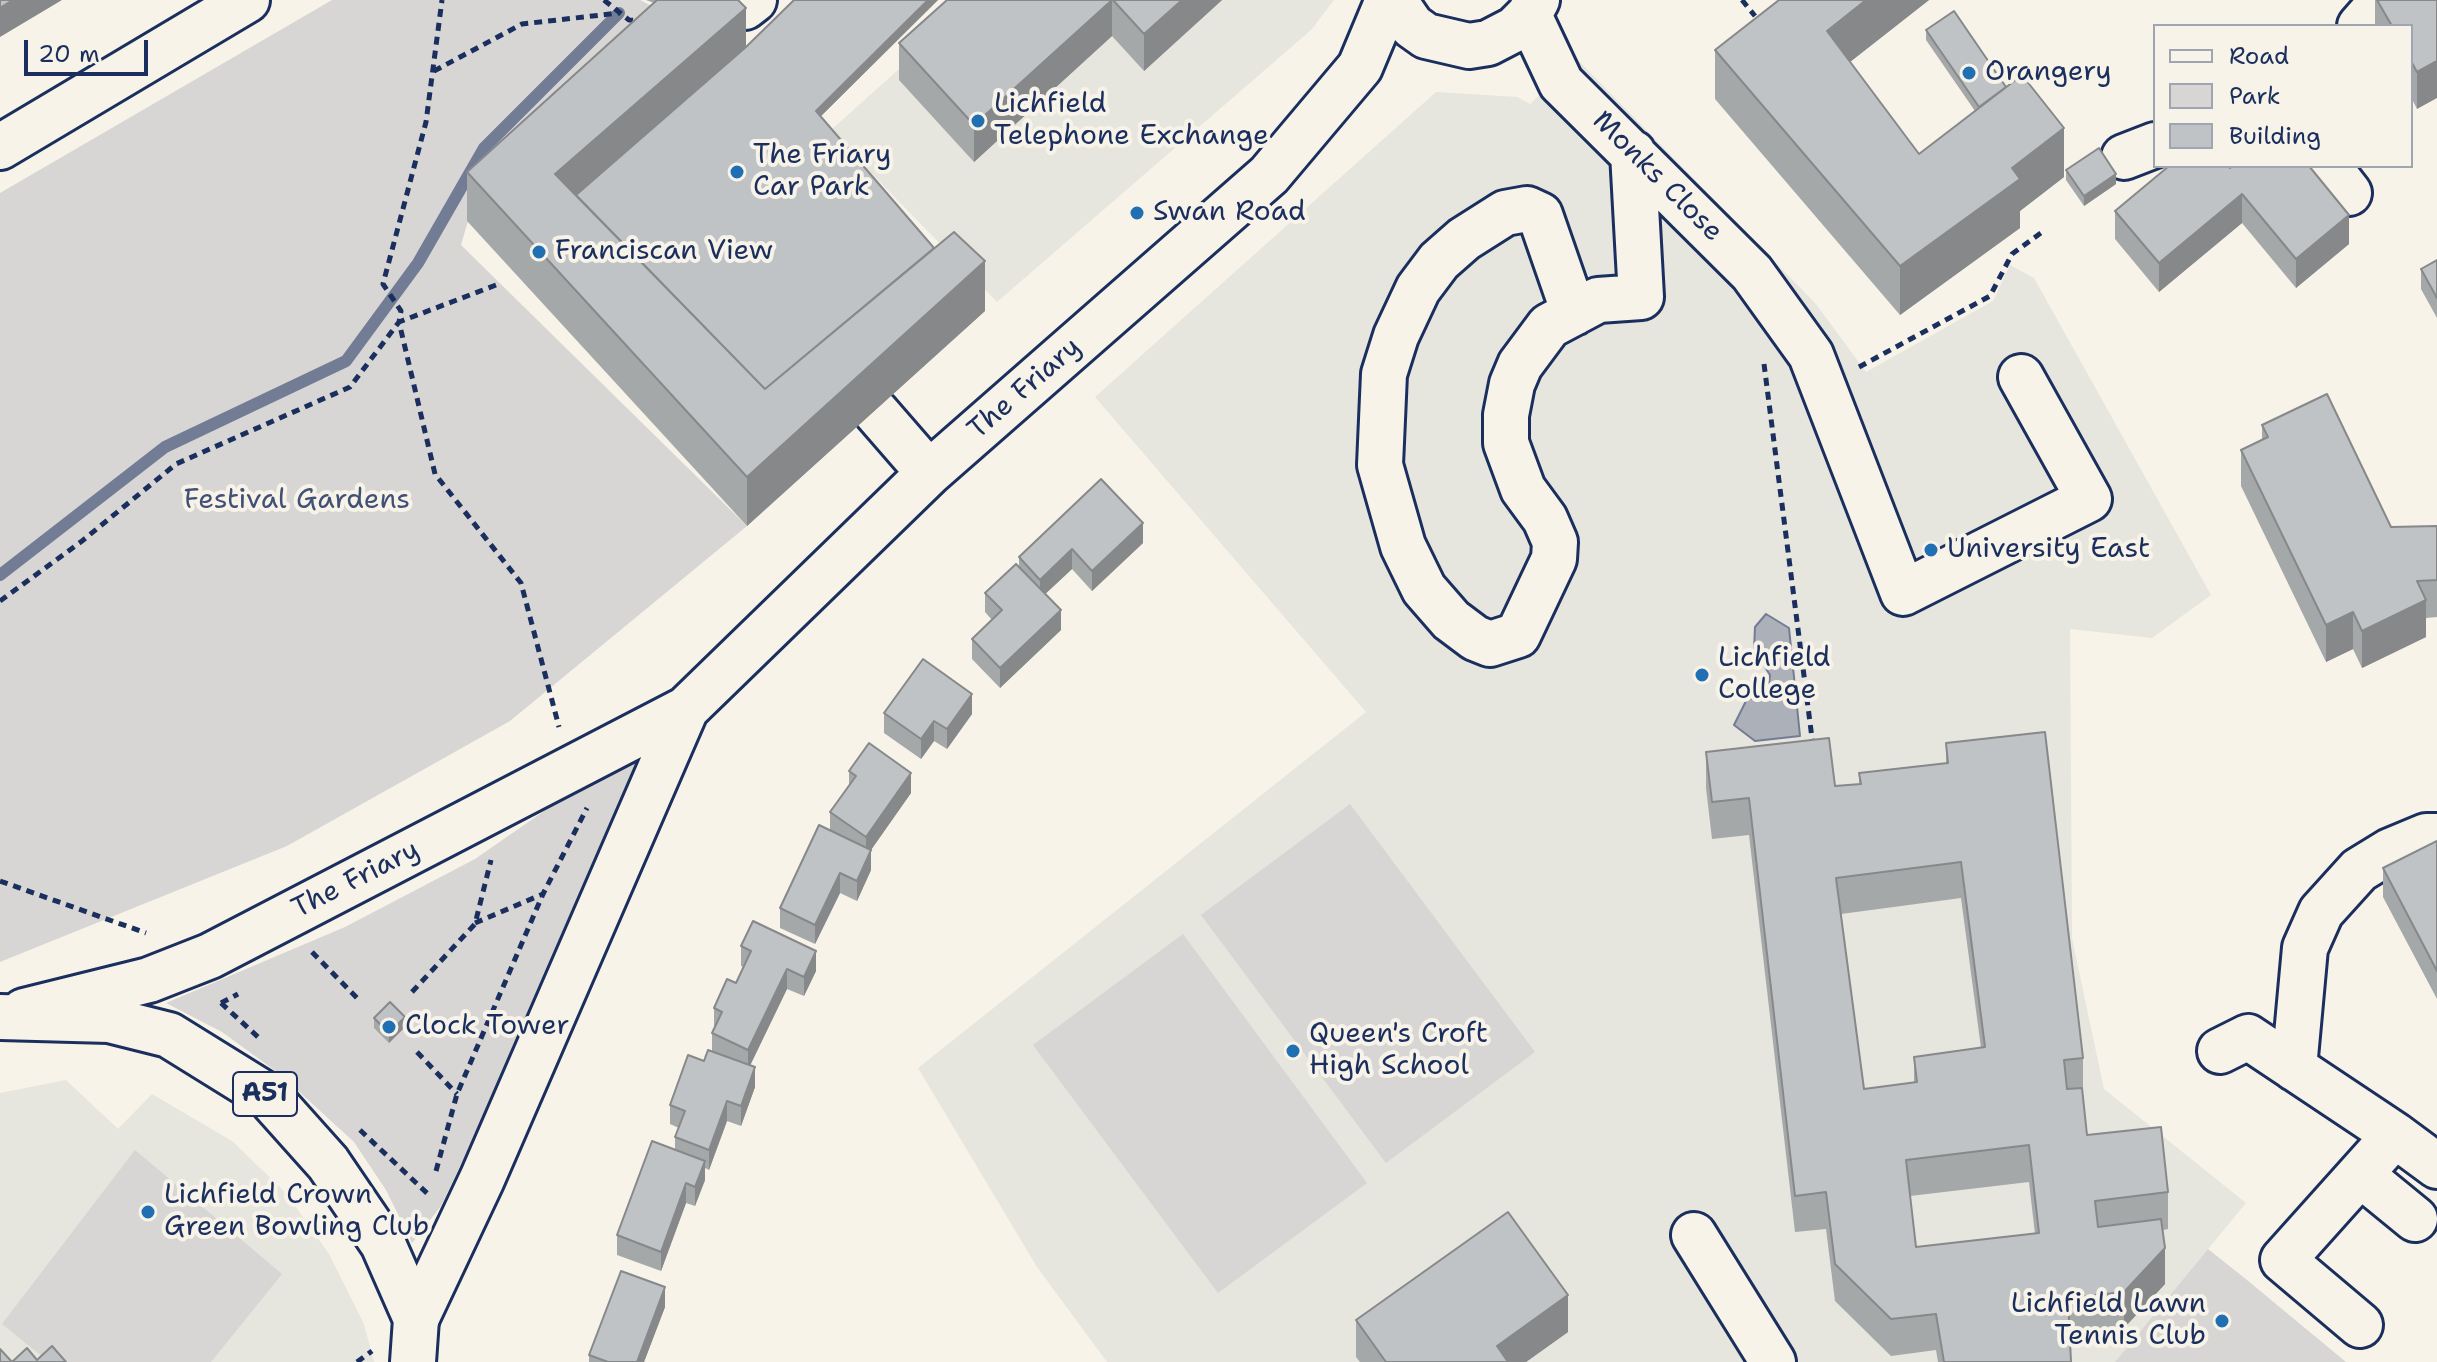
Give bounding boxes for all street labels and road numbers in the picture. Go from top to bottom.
street label: Monks Close [1585,105,1729,249]
street label: The Friary [962,331,1088,447]
street label: The Friary [287,834,425,926]
road number: A51 [233,1072,297,1116]

